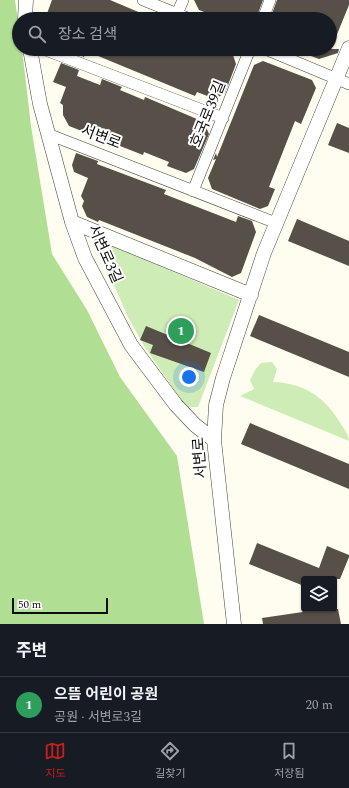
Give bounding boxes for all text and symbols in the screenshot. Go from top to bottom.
search box [12,12,337,56]
icon: search [26,23,48,45]
text: 장소 검색 [58,23,117,46]
street label: 호국로39길 [184,77,232,151]
street label: 서변로 [78,119,124,155]
street label: 서변로3길 [82,221,128,287]
pin: 1 [168,316,194,346]
your location [179,367,199,387]
street label: 서변로 [187,437,213,479]
map controls [301,576,337,612]
button: layers [301,576,337,612]
scale bar [12,596,108,615]
text: 50 m [18,596,41,613]
text: 주변 [16,638,47,664]
text: 으뜸 어린이 공원 [54,683,158,706]
text: 1 [25,695,33,715]
text: 20 m [306,695,333,715]
text: 공원 · 서변로3길 [54,707,142,727]
tab: 지도 [44,740,66,782]
tab: 길찾기 [155,740,186,782]
tab: 저장됨 [274,740,305,782]

